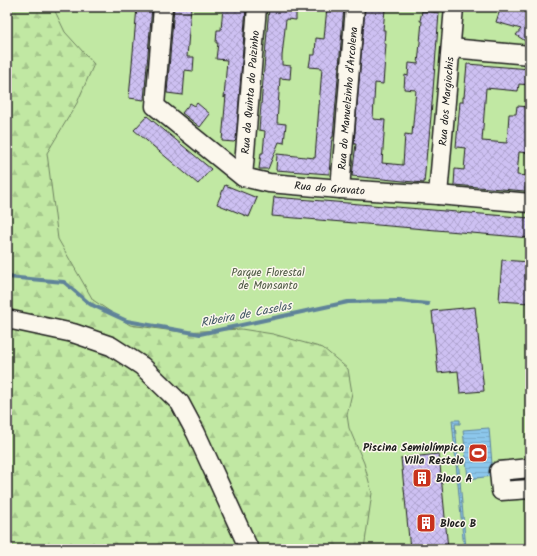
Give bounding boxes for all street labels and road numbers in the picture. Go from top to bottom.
street label: Rua do Manuelzinho d'Arcolena [334,26,363,171]
street label: Rua da Quinta do Paizinho [237,30,265,155]
street label: Rua dos Margiochis [434,56,460,147]
street label: Rua do Gravato [294,177,366,201]

